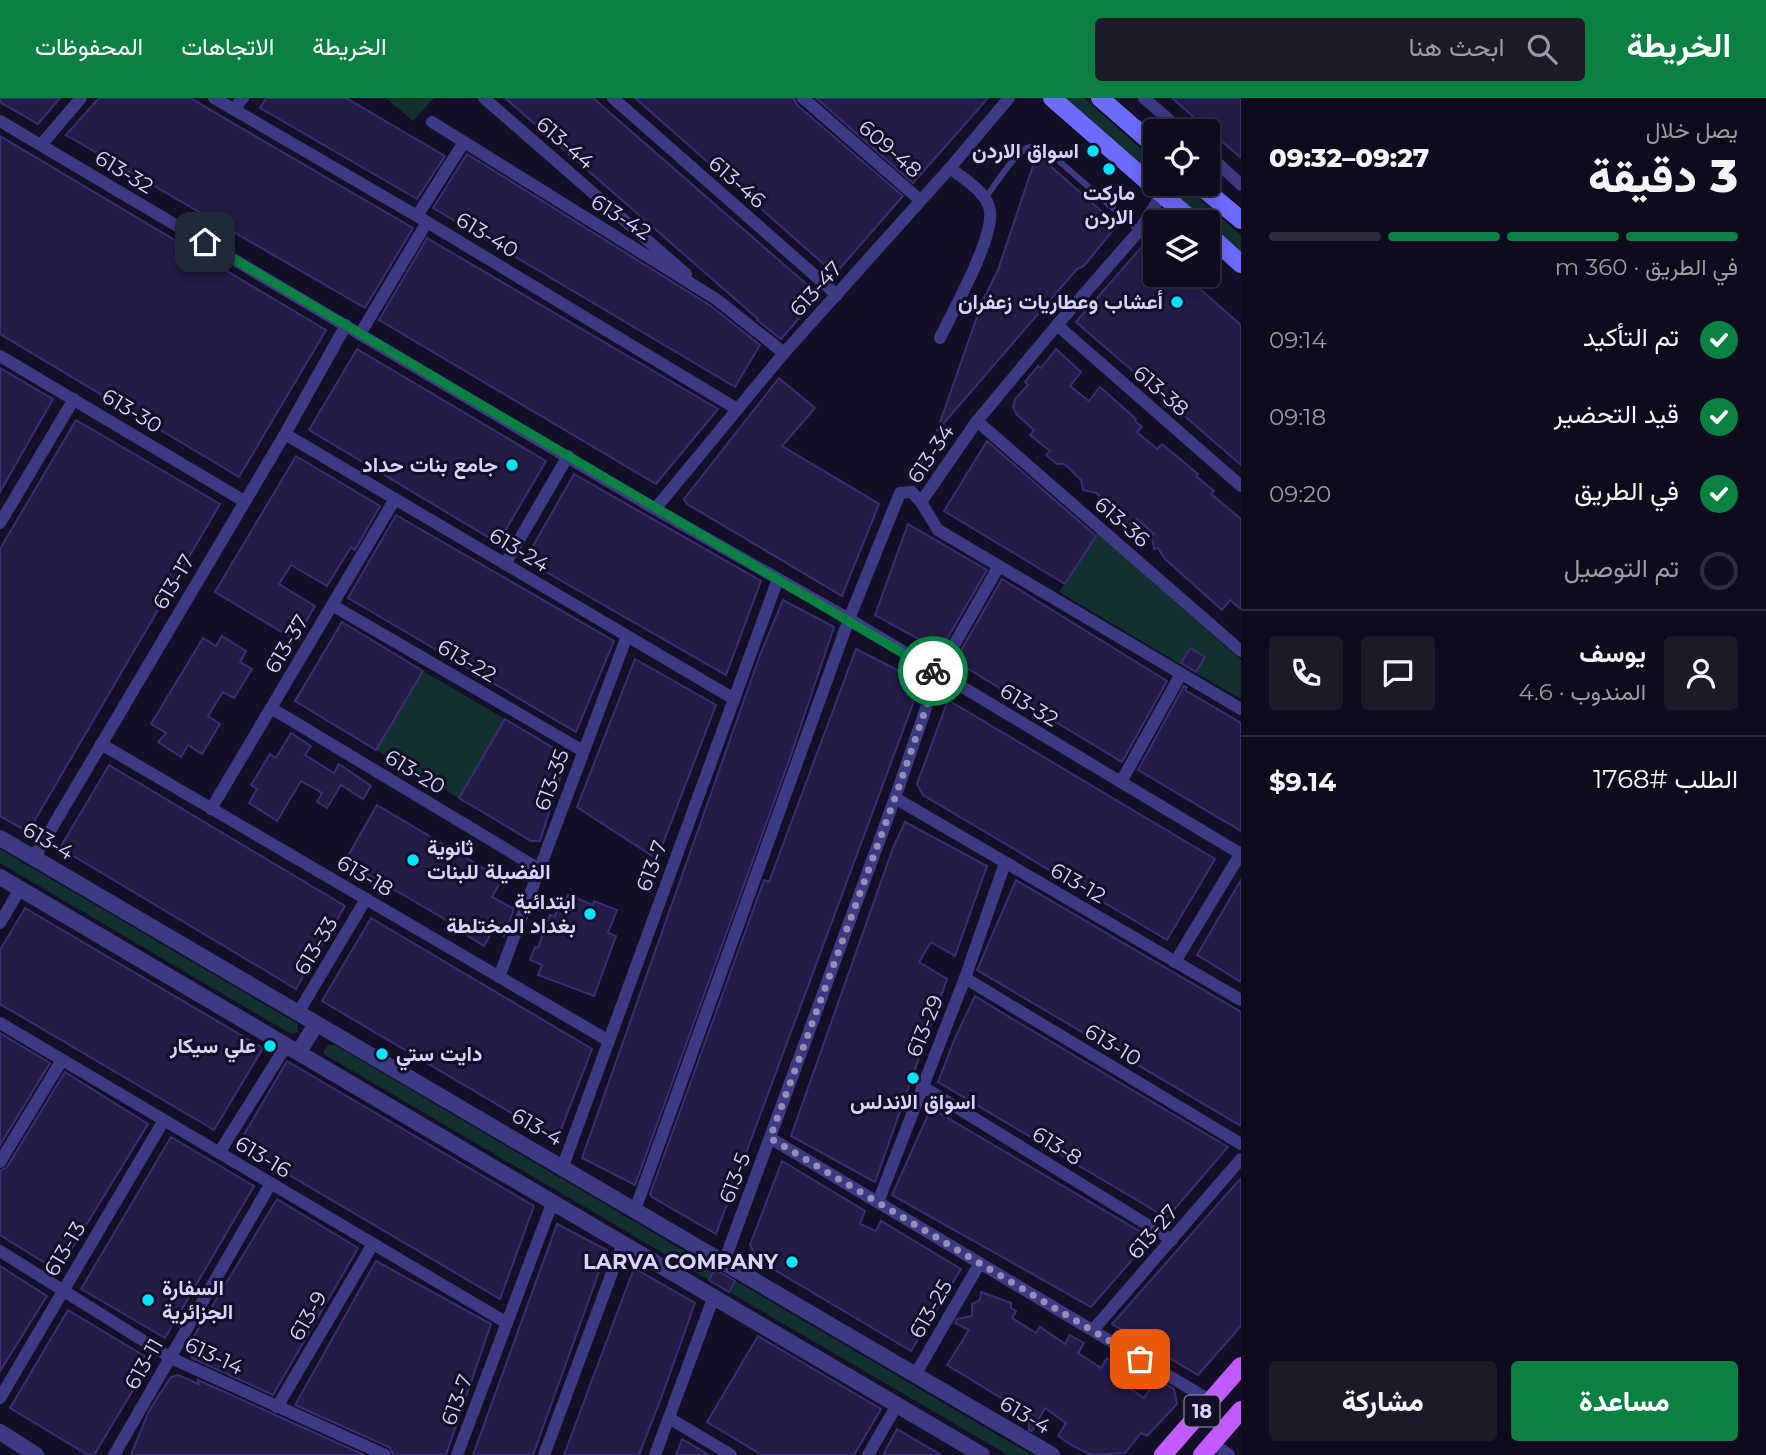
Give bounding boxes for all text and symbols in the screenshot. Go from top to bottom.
search box [1095,18,1585,81]
text: الخريطة [1627,25,1731,65]
icon: search [1523,30,1561,68]
text: ابحث هنا [1408,31,1505,63]
text: المحفوظات [35,32,143,61]
text: الاتجاهات [181,32,274,61]
text: الخريطة [312,32,387,61]
street label: 613-44 [531,111,599,174]
street label: 609-48 [854,114,927,183]
text: يصل خلال [1646,116,1738,144]
map controls [1143,119,1220,287]
button: locate [1143,119,1220,196]
place label: اسواق الاردن [972,138,1079,164]
text: 09:27–09:32 [1269,142,1429,174]
marker: اسواق الاردن [1085,143,1101,159]
street label: 613-32 [91,145,158,199]
text: 3 دقيقة [1588,147,1738,204]
street label: 613-46 [704,150,771,213]
marker: ماركت الاردن [1101,161,1117,177]
place label: ماركت الاردن [1083,180,1135,230]
street label: 613-42 [587,188,656,245]
street label: 613-40 [452,206,523,263]
button: layers [1143,210,1220,287]
pin [175,212,235,272]
icon: home [186,223,224,261]
text: في الطريق · 360 m [1555,253,1738,281]
street label: 613-47 [784,256,847,321]
place label: أعشاب وعطاريات زعفران [958,289,1163,315]
marker: أعشاب وعطاريات زعفران [1169,294,1185,310]
text: تم التأكيد [1583,321,1679,353]
icon: check [1700,321,1738,359]
text: 09:14 [1269,326,1327,354]
street label: 613-38 [1129,360,1194,421]
street label: 613-30 [98,383,167,438]
text: قيد التحضير [1554,398,1679,430]
icon: check [1700,398,1738,436]
text: 09:18 [1269,403,1326,431]
street label: 613-34 [902,419,959,488]
place label: جامع بنات حداد [362,452,498,479]
marker: جامع بنات حداد [504,457,520,473]
text: في الطريق [1574,475,1679,507]
icon: check [1700,475,1738,513]
text: 09:20 [1269,480,1331,508]
street label: 613-36 [1090,491,1155,552]
street label: 613-24 [485,522,554,577]
street label: 613-17 [147,550,200,614]
text: تم التوصيل [1564,552,1679,584]
street label: 613-37 [259,610,314,678]
street label: 613-22 [433,634,501,687]
courier [898,636,968,706]
button: phone [1269,636,1343,710]
button: chat [1361,636,1435,710]
button: person [1664,636,1738,710]
text: يوسف [1579,637,1646,669]
icon: bike [914,652,952,690]
street label: 613-32 [996,678,1063,732]
text: المندوب · 4.6 [1518,678,1646,706]
street label: 613-20 [381,744,450,799]
street label: 613-35 [529,746,574,814]
text: الطلب #1768 [1593,763,1738,795]
text: $9.14 [1269,766,1336,798]
street label: 613-4 [18,816,78,865]
place label: ثانوية الفضيلة للبنات [427,835,551,884]
street label: 613-7 [631,837,672,895]
street label: 613-18 [333,850,398,902]
marker: ثانوية الفضيلة للبنات [405,852,421,868]
street label: 613-12 [1046,857,1110,908]
place label: ابتدائية بغداد المختلطة [446,889,576,938]
marker: ابتدائية بغداد المختلطة [582,906,598,922]
street label: 613-33 [289,912,343,979]
street label: 613-29 [901,991,948,1060]
street label: 613-10 [1081,1018,1146,1071]
place label: علي سيكار [169,1033,256,1063]
marker: علي سيكار [262,1038,278,1054]
place label: دايت ستي [396,1041,482,1071]
marker: دايت ستي [374,1046,390,1062]
marker: اسواق الاندلس [905,1070,921,1086]
place label: اسواق الاندلس [850,1089,976,1115]
street label: 613-4 [507,1102,567,1151]
street label: 613-8 [1028,1121,1087,1170]
street label: 613-16 [231,1130,296,1183]
street label: 613-5 [714,1149,756,1207]
street label: 613-27 [1122,1199,1183,1264]
street label: 613-13 [39,1217,91,1281]
place label: LARVA COMPANY [583,1249,779,1274]
marker: LARVA COMPANY [784,1254,800,1270]
place label: السفارة الجزائرية [162,1275,233,1325]
street label: 613-25 [904,1275,957,1343]
street label: 613-9 [283,1287,332,1345]
marker: السفارة الجزائرية [140,1292,156,1308]
pin [1110,1329,1170,1389]
street label: 613-14 [181,1331,247,1380]
street label: 613-11 [119,1334,168,1394]
icon: bag [1121,1340,1159,1378]
button: مشاركة [1269,1361,1497,1441]
button: مساعدة [1511,1361,1738,1441]
street label: 613-7 [435,1371,478,1429]
street label: 613-4 [995,1390,1055,1439]
road number: 18 [1184,1396,1220,1427]

